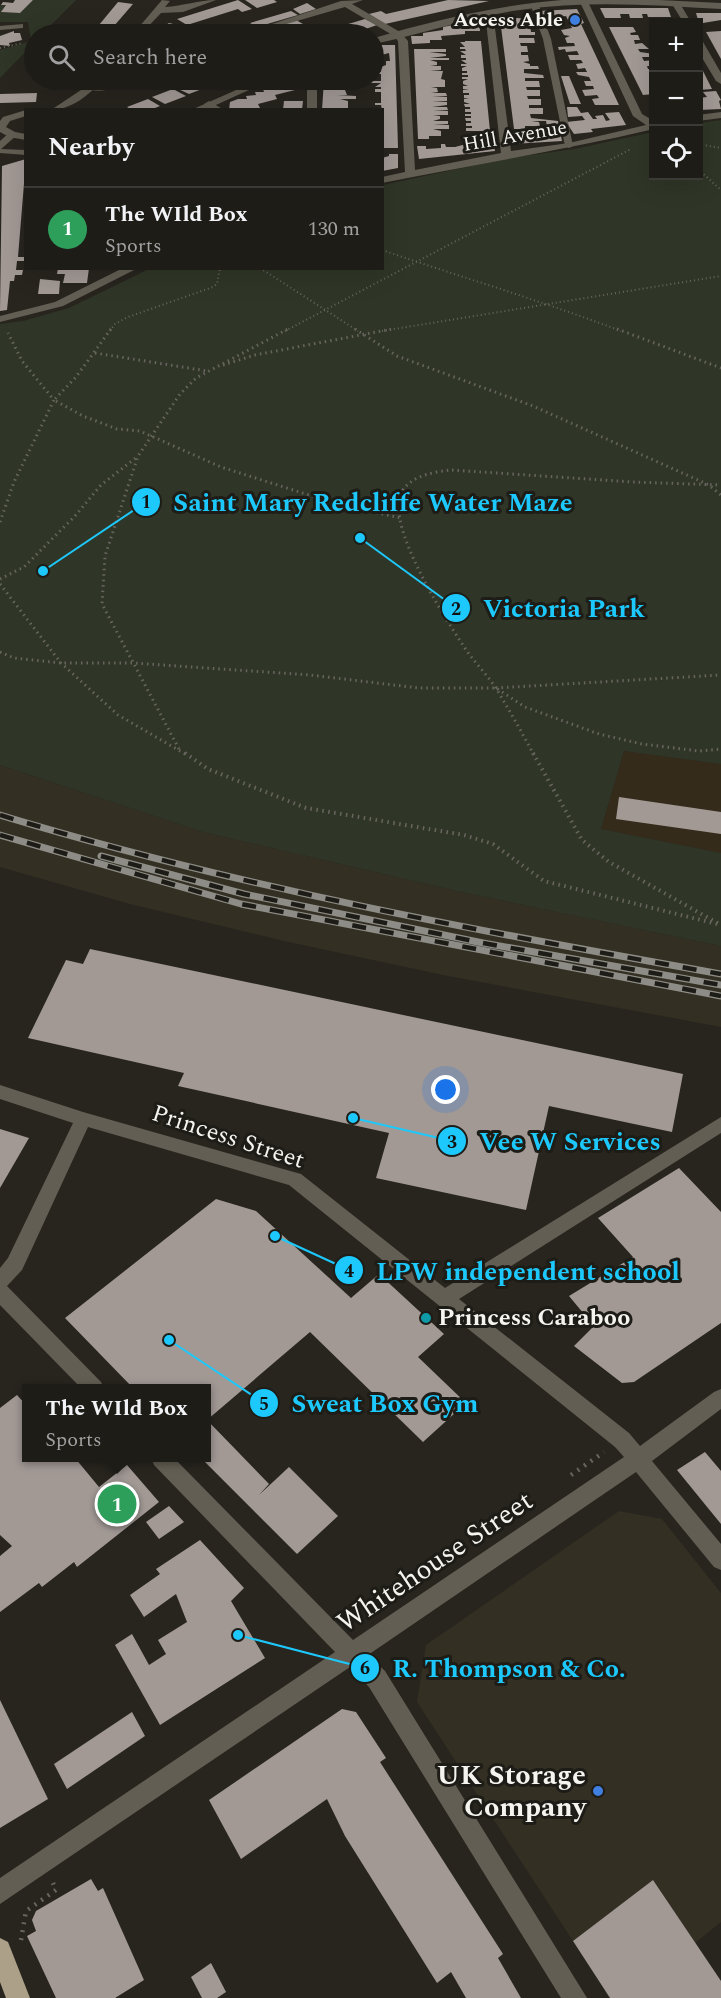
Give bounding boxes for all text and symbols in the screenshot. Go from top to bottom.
place label: Access Able [453,5,563,35]
marker: Access Able [568,13,582,27]
map controls [649,18,703,180]
button: + [649,18,703,72]
search box [24,24,384,90]
icon: search [45,41,78,74]
text: Search here [93,41,207,74]
button: − [649,72,703,126]
street label: Hill Avenue [461,112,569,160]
button: locate [649,126,703,180]
text: Nearby [48,127,134,167]
text: The WIld Box [105,198,248,231]
text: 1 [62,214,73,244]
text: 130 m [308,214,360,244]
text: Sports [105,231,162,261]
callout: Saint Mary Redcliffe Water Maze [131,480,584,524]
text: Saint Mary Redcliffe Water Maze [173,483,573,523]
text: 1 [141,489,151,516]
callout: Victoria Park [441,586,657,630]
text: Victoria Park [483,589,645,629]
text: 2 [451,596,461,623]
your location [431,1075,460,1104]
street label: Princess Street [147,1095,309,1179]
callout: Vee W Services [437,1119,673,1163]
text: Vee W Services [479,1122,661,1162]
text: 3 [447,1129,457,1156]
callout: LPW independent school [334,1248,692,1292]
text: LPW independent school [376,1252,680,1292]
text: 4 [344,1258,354,1285]
place label: Princess Caraboo [438,1300,630,1336]
marker: Princess Caraboo [419,1311,433,1325]
callout: Sweat Box Gym [249,1381,490,1425]
popup [22,1384,211,1462]
text: Sweat Box Gym [292,1384,478,1424]
text: 5 [259,1391,269,1418]
text: The WIld Box [45,1392,188,1425]
text: Sports [45,1425,102,1455]
street label: Whitehouse Street [328,1480,542,1644]
pin: 1 [98,1482,136,1526]
callout: R. Thompson & Co. [350,1646,638,1690]
text: R. Thompson & Co. [392,1649,626,1689]
text: 6 [360,1655,370,1682]
place label: UK Storage Company [436,1754,588,1829]
marker: UK Storage Company [591,1784,605,1798]

